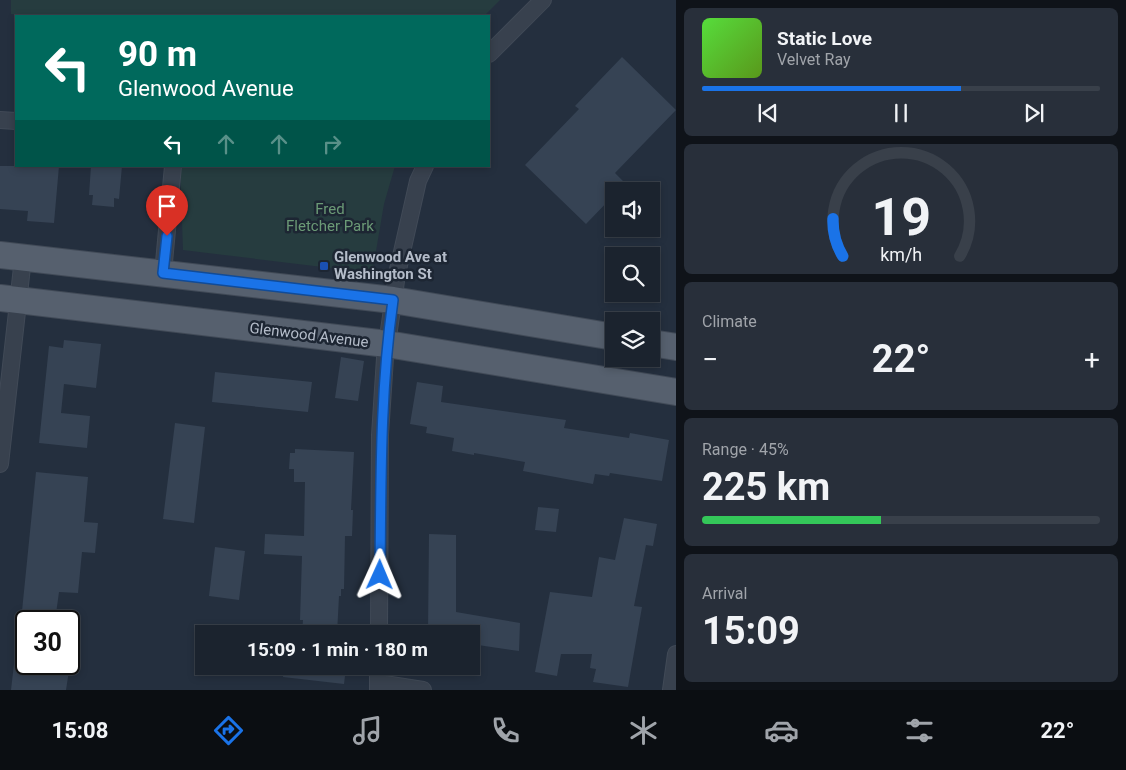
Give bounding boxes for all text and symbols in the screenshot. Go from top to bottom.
text: Static Love [777,27,872,50]
text: 90 m [118,34,197,75]
icon: left [35,35,100,100]
text: Velvet Ray [777,50,851,69]
text: Glenwood Avenue [118,76,294,101]
icon: previous [754,99,782,127]
icon: pause [887,99,915,127]
icon: next [1020,99,1048,127]
icon: left [159,130,187,158]
icon: ahead [212,130,240,158]
icon: ahead [265,130,293,158]
icon: right [318,130,346,158]
map controls [605,182,660,367]
button: sound [605,182,660,237]
pin [146,185,188,236]
text: 19 [871,187,931,248]
icon: arrive [153,192,181,220]
park label: Fred Fletcher Park [286,200,374,235]
text: km/h [880,244,922,265]
button: search [605,247,660,302]
place label: Glenwood Ave at Washington St [334,248,447,283]
marker: Glenwood Ave at Washington St [318,260,330,272]
button: layers [605,312,660,367]
text: Climate [702,312,757,331]
street label: Glenwood Avenue [248,319,370,351]
text: 22° [872,337,930,381]
text: − [702,343,718,376]
text: + [1084,343,1100,376]
text: Range · 45% [702,440,789,459]
text: 225 km [702,465,830,509]
position arrow [353,548,405,600]
text: Arrival [702,584,747,603]
text: 15:09 [702,609,800,653]
speed limit sign: 30 [15,610,80,675]
text: 15:09 · 1 min · 180 m [247,638,428,661]
icon: directions [211,713,246,748]
icon: music [350,713,385,748]
icon: phone [488,713,523,748]
icon: climate [626,713,661,748]
icon: car [764,713,799,748]
icon: filters [902,713,937,748]
text: 15:08 [52,718,108,743]
text: 22° [1040,718,1074,743]

